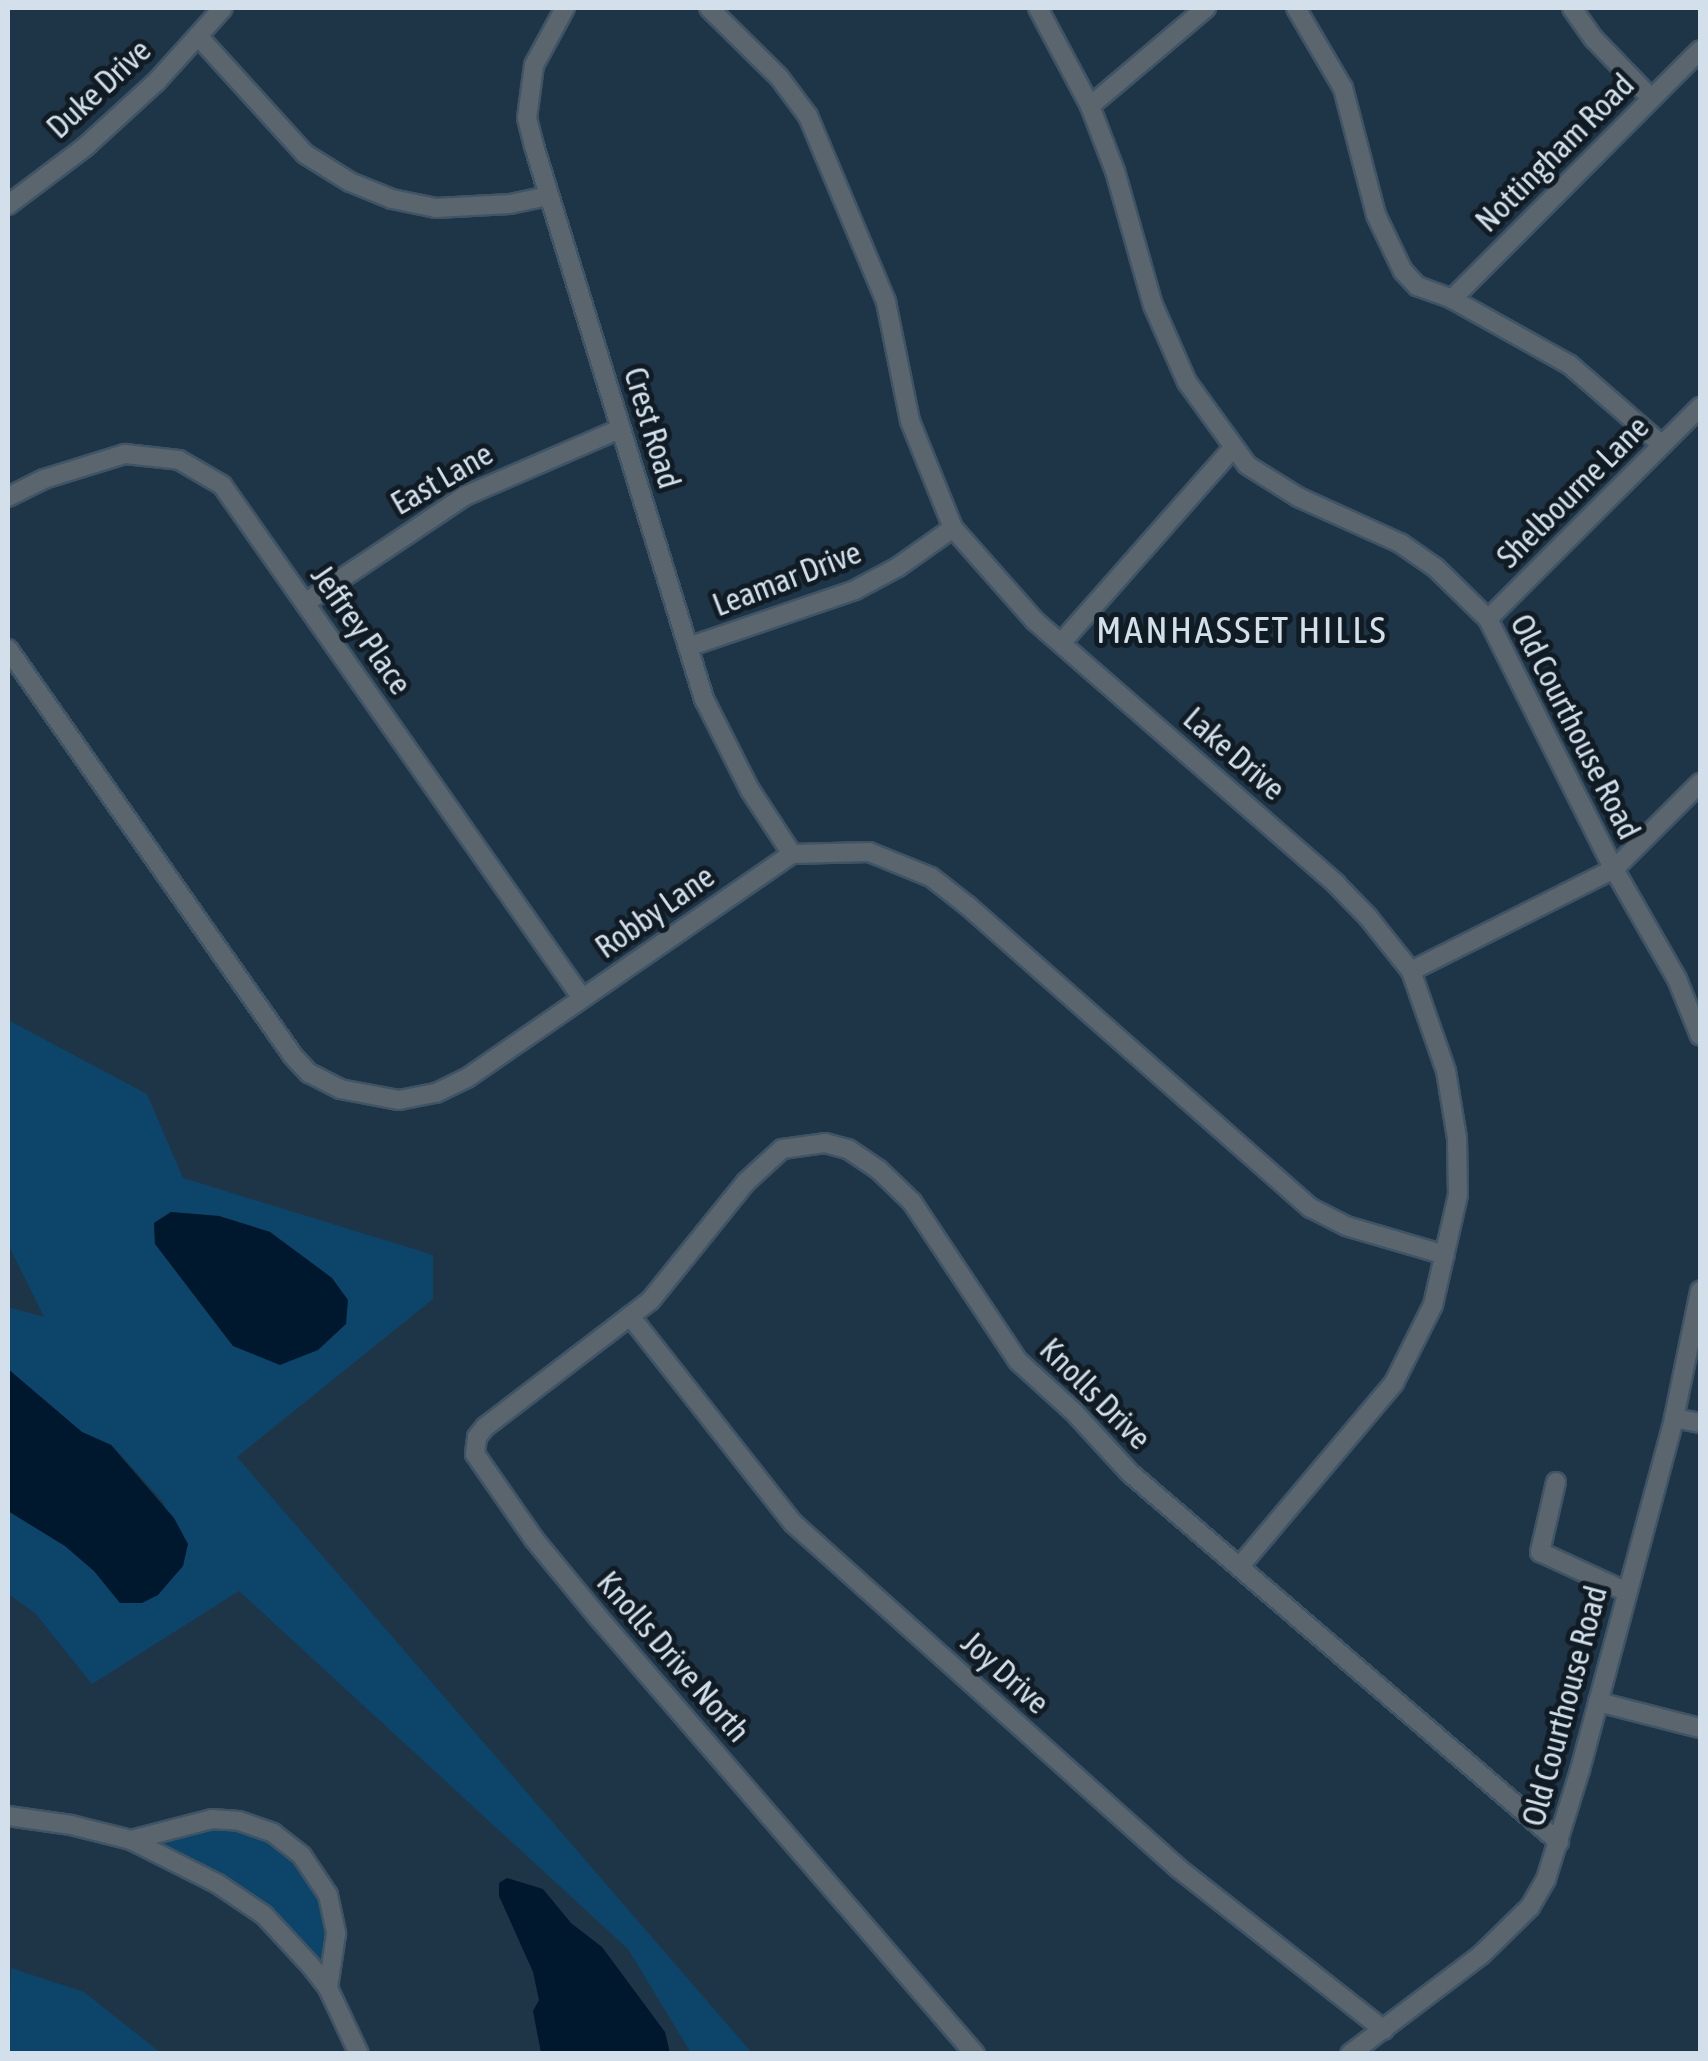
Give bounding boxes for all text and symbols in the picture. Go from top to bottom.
street label: Duke Drive [39,31,159,147]
street label: Nottingham Road [1468,66,1642,240]
street label: Crest Road [615,363,689,493]
street label: Shelbourne Lane [1489,408,1657,576]
street label: East Lane [384,435,500,523]
street label: Leamar Drive [707,533,867,625]
street label: Jeffrey Place [303,558,419,702]
district label: MANHASSET HILLS [1096,607,1388,653]
street label: Old Courthouse Road [1502,608,1648,846]
street label: Lake Drive [1175,700,1293,808]
street label: Robby Lane [588,857,722,967]
street label: Knolls Drive [1032,1331,1158,1457]
street label: Knolls Drive North [589,1564,757,1750]
street label: Old Courthouse Road [1514,1582,1616,1830]
street label: Joy Drive [953,1624,1057,1722]

